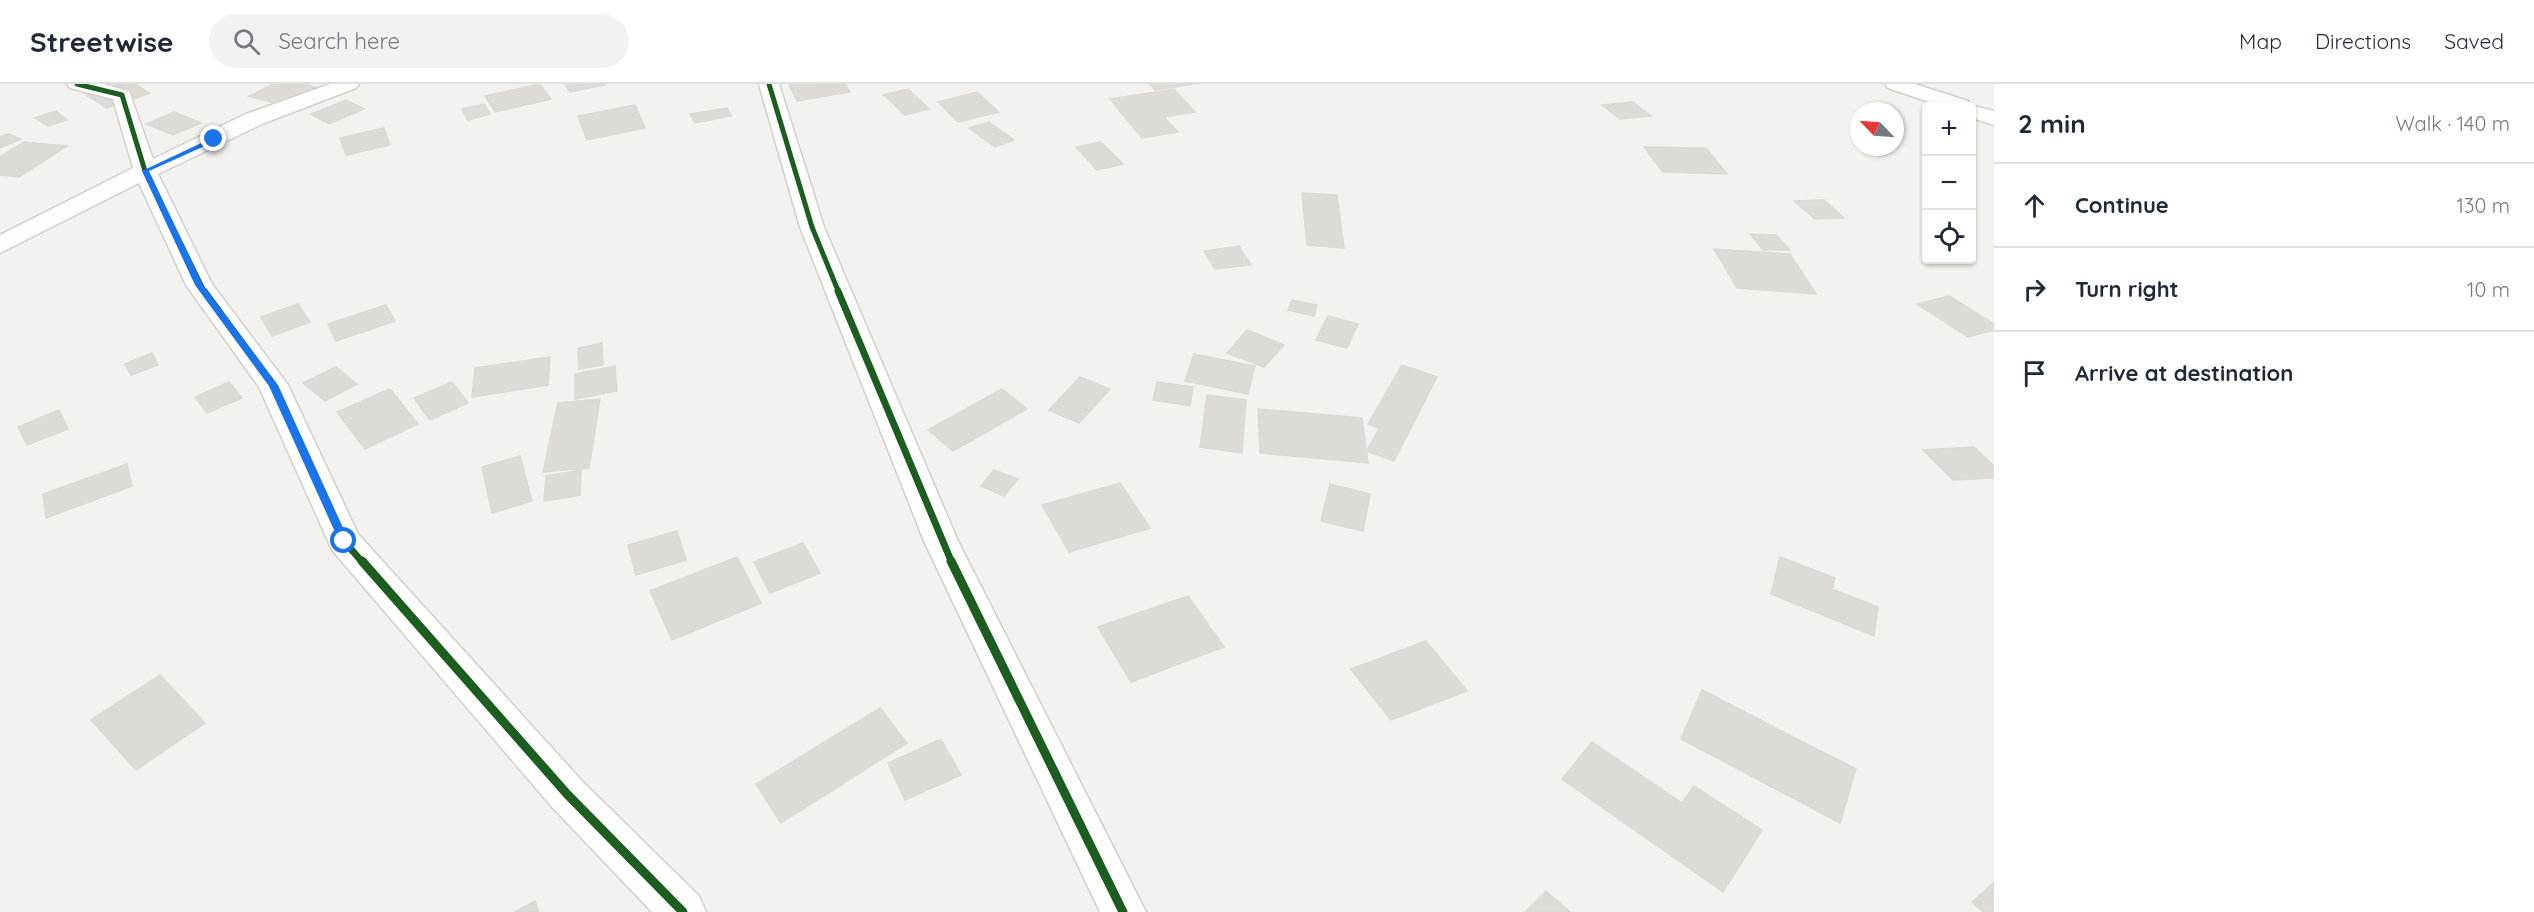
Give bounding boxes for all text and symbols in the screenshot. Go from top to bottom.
search box [209,14,629,68]
text: Streetwise [30,24,173,59]
icon: search [230,25,263,58]
text: Search here [278,27,400,55]
text: Map [2239,28,2282,54]
text: Directions [2315,28,2411,54]
text: Saved [2444,28,2504,54]
north arrow [1850,102,1904,156]
map controls [1922,102,1976,264]
button: + [1922,102,1976,156]
text: 2 min [2018,107,2086,140]
text: Walk · 140 m [2395,111,2510,136]
route end [200,125,226,151]
button: − [1922,156,1976,210]
icon: ahead [2018,189,2051,222]
text: Continue [2075,191,2169,219]
text: 130 m [2457,193,2510,218]
button: locate [1922,210,1976,264]
icon: right [2018,273,2051,306]
text: Turn right [2075,275,2179,303]
text: 10 m [2467,277,2510,302]
icon: arrive [2018,357,2051,390]
text: Arrive at destination [2075,359,2293,387]
route start [330,527,356,553]

